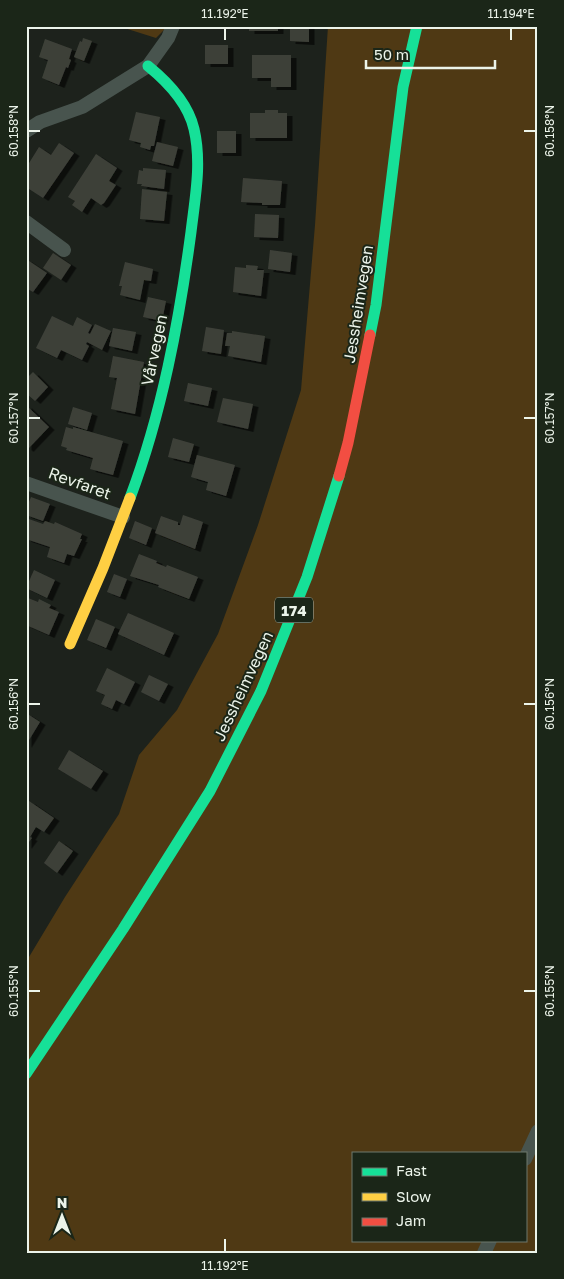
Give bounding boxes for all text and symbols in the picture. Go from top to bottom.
text: 11.192°E [201,6,249,21]
text: 11.194°E [487,6,535,21]
scale bar [366,38,495,70]
text: 50 m [374,45,409,63]
text: 60.158°N [6,105,21,157]
text: 60.158°N [542,105,557,157]
street label: Jessheimvegen [339,244,377,364]
street label: Vårvegen [137,312,171,388]
text: 60.157°N [6,392,21,444]
text: 60.157°N [542,392,557,444]
street label: Revfaret [46,462,114,504]
road number: 174 [275,598,313,622]
street label: Jessheimvegen [209,628,277,744]
text: 60.156°N [6,678,21,730]
text: 60.156°N [542,678,557,730]
text: 60.155°N [6,965,21,1017]
text: 60.155°N [542,965,557,1017]
legend [352,1152,526,1242]
text: Fast [396,1161,427,1179]
text: Slow [396,1187,431,1205]
north arrow [38,1192,88,1242]
text: N [57,1194,67,1211]
text: Jam [396,1211,426,1229]
text: 11.192°E [201,1258,249,1273]

